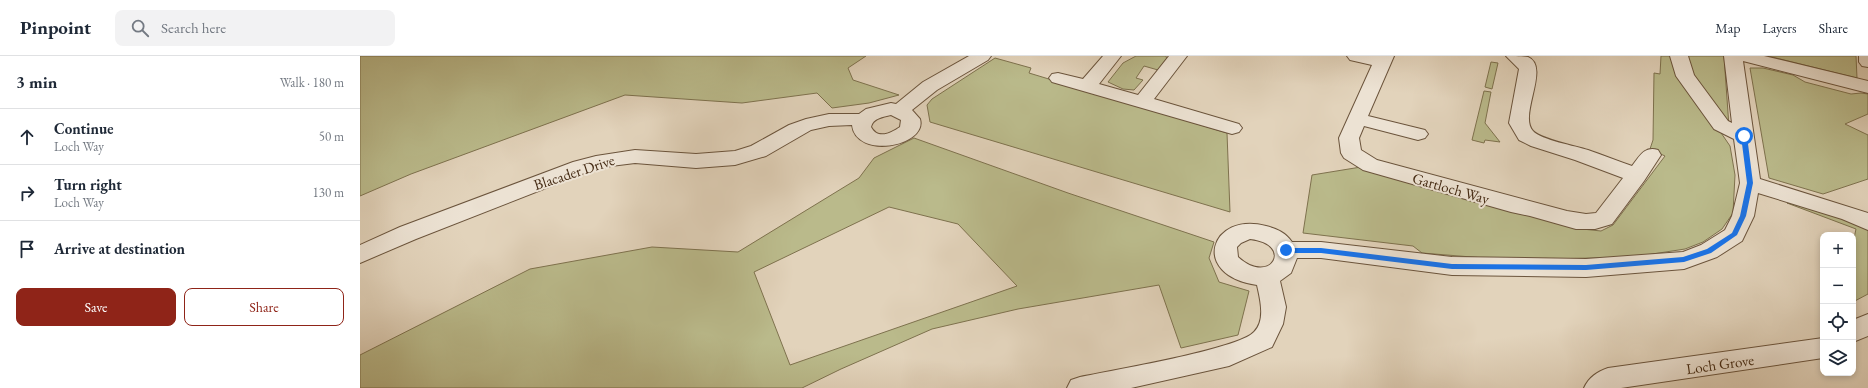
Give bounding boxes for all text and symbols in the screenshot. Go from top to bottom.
search box [115,10,395,46]
text: Pinpoint [20,15,91,40]
icon: search [129,17,151,39]
text: Search here [161,18,226,37]
text: Map [1715,19,1740,37]
text: Layers [1762,19,1797,37]
text: Share [1819,19,1848,37]
text: 3 min [16,71,57,93]
text: Walk · 180 m [280,74,344,91]
text: Continue [54,119,114,138]
icon: ahead [16,126,38,148]
route start [1735,127,1753,145]
text: 50 m [319,128,344,145]
text: Loch Way [54,138,104,155]
street label: Blacader Drive [531,150,617,194]
street label: Gartloch Way [1410,168,1492,208]
text: Turn right [54,175,122,194]
icon: right [16,182,38,204]
text: 130 m [313,184,344,201]
text: Loch Way [54,194,104,211]
map controls [1820,232,1856,376]
button: + [1820,232,1856,268]
icon: arrive [16,238,38,260]
text: Arrive at destination [54,239,185,258]
route end [1277,241,1295,259]
button: − [1820,268,1856,304]
button: Save [16,288,176,326]
button: Share [184,288,344,326]
button: locate [1820,304,1856,340]
button: layers [1820,340,1856,376]
street label: Loch Grove [1685,350,1755,378]

